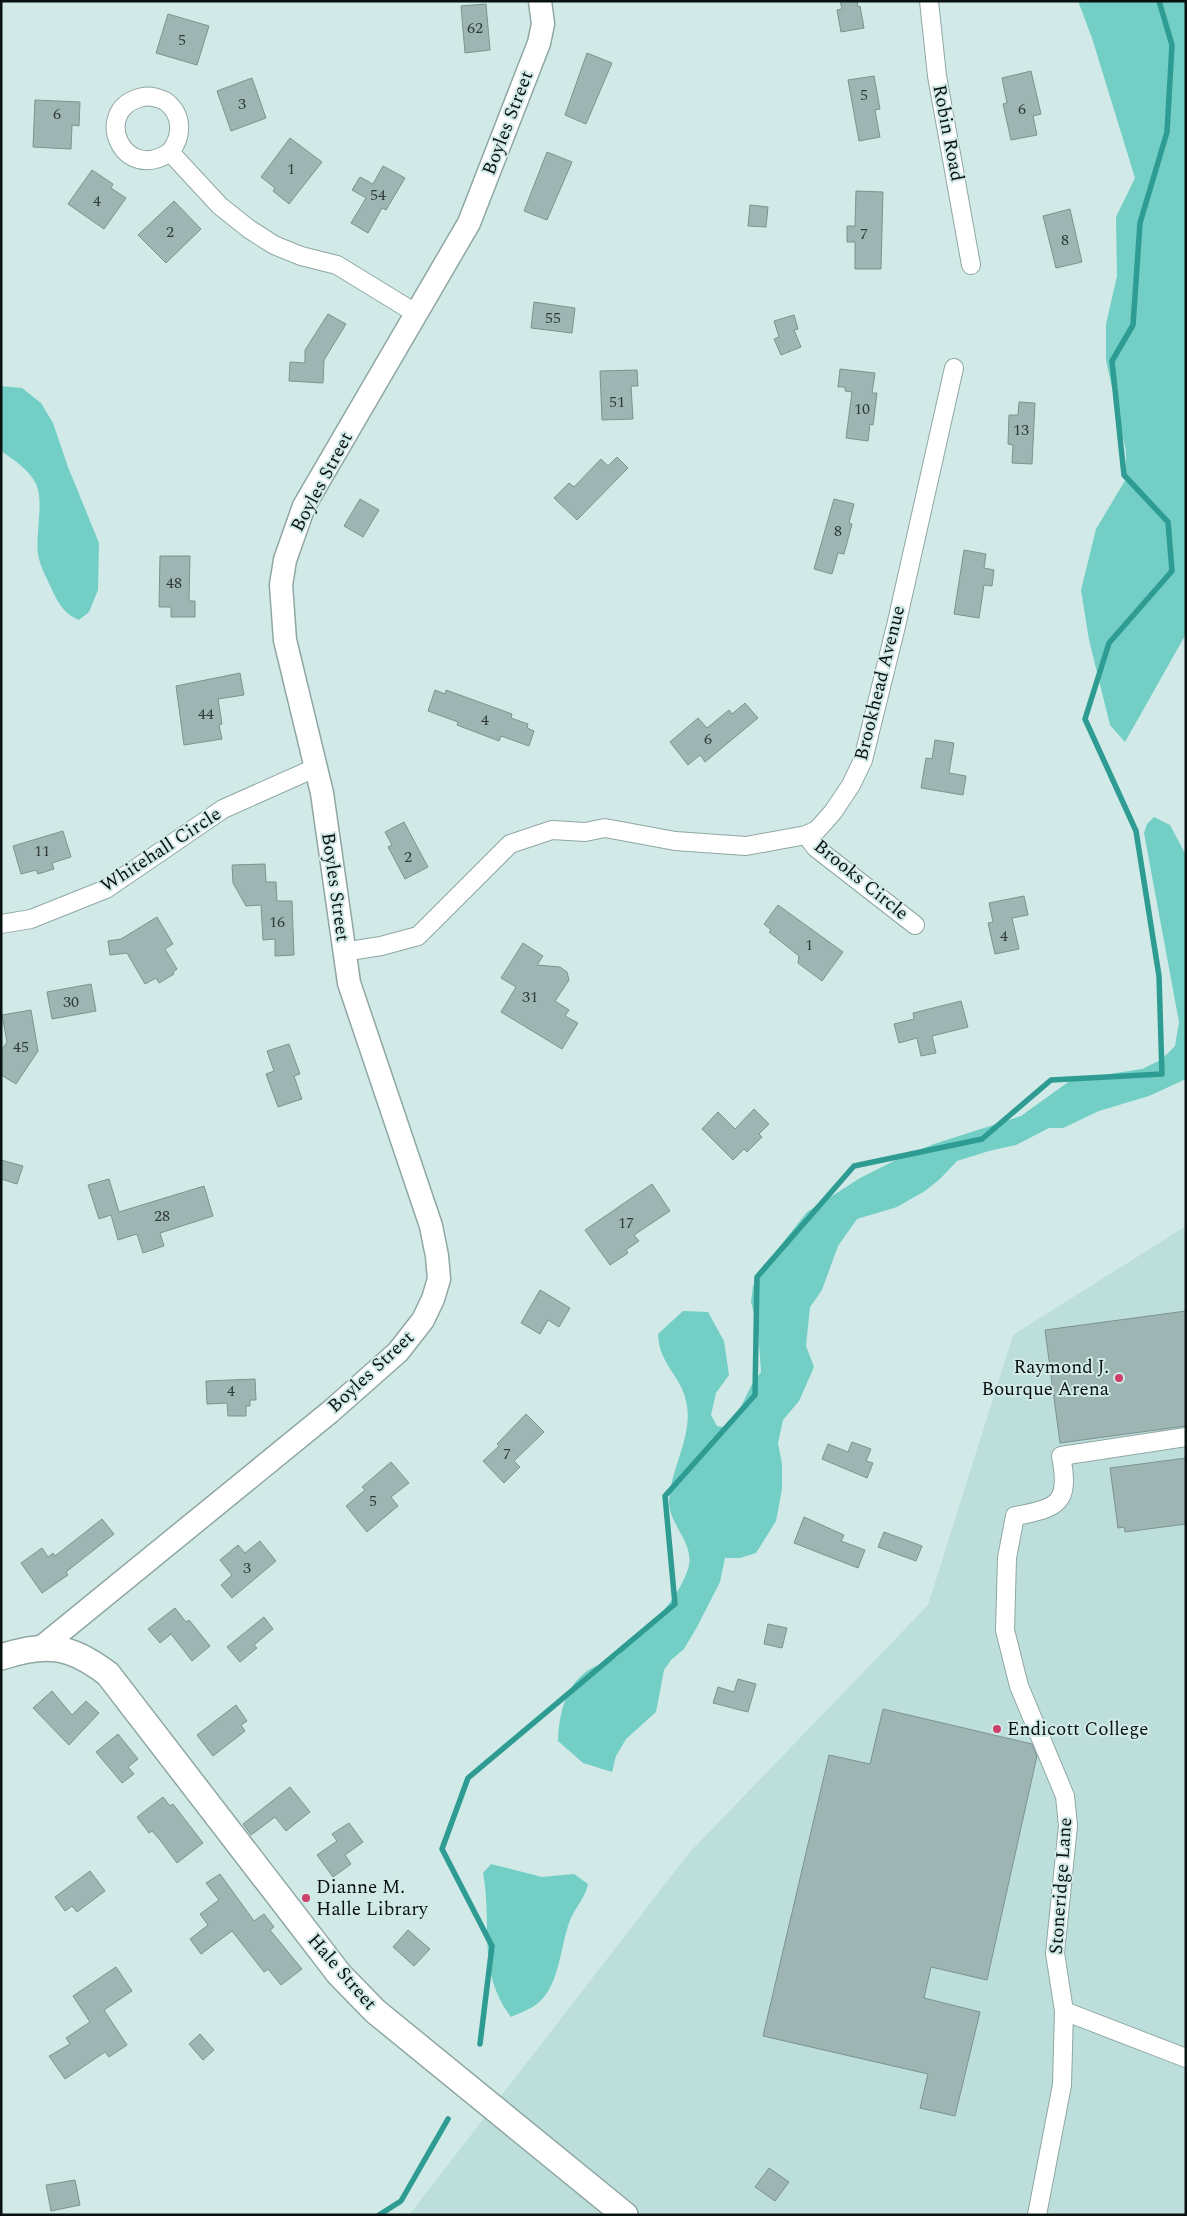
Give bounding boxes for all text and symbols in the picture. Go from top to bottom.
house number: 62 [467,16,483,40]
house number: 5 [178,28,186,52]
street label: Boyles Street [475,66,541,179]
street label: Robin Road [924,82,972,184]
house number: 5 [860,83,868,107]
house number: 3 [238,92,246,116]
house number: 6 [1018,97,1026,121]
house number: 6 [53,102,61,126]
house number: 1 [287,157,295,181]
house number: 54 [370,183,386,207]
house number: 4 [93,189,101,213]
house number: 2 [166,220,174,244]
house number: 7 [860,222,868,246]
house number: 8 [1061,228,1069,252]
house number: 55 [545,306,561,330]
house number: 51 [609,390,625,414]
house number: 10 [854,397,870,421]
house number: 13 [1013,418,1029,442]
street label: Boyles Street [283,427,361,537]
house number: 8 [834,519,842,543]
house number: 48 [166,571,182,595]
street label: Brookhead Avenue [847,602,913,764]
house number: 44 [198,702,214,726]
house number: 4 [481,708,489,732]
house number: 6 [704,727,712,751]
street label: Whitehall Circle [95,800,227,900]
street label: Boyles Street [313,831,357,944]
street label: Brooks Circle [807,833,915,927]
house number: 11 [34,839,50,863]
house number: 2 [404,845,412,869]
house number: 16 [269,910,285,934]
house number: 4 [1000,924,1008,948]
house number: 1 [805,933,813,957]
house number: 31 [522,985,538,1009]
house number: 30 [63,990,79,1014]
house number: 45 [13,1035,29,1059]
house number: 28 [154,1204,170,1228]
house number: 17 [618,1211,634,1235]
street label: Boyles Street [321,1324,421,1420]
place label: Raymond J. Bourque Arena [981,1353,1110,1404]
marker: Raymond J. Bourque Arena [1113,1372,1125,1384]
house number: 4 [227,1379,235,1403]
house number: 7 [503,1442,511,1466]
house number: 5 [369,1489,377,1513]
house number: 3 [243,1556,251,1580]
place label: Endicott College [1007,1715,1148,1744]
marker: Endicott College [991,1723,1003,1735]
street label: Stoneridge Lane [1042,1816,1080,1956]
place label: Dianne M. Halle Library [316,1873,429,1924]
marker: Dianne M. Halle Library [300,1892,312,1904]
street label: Hale Street [300,1927,384,2017]

